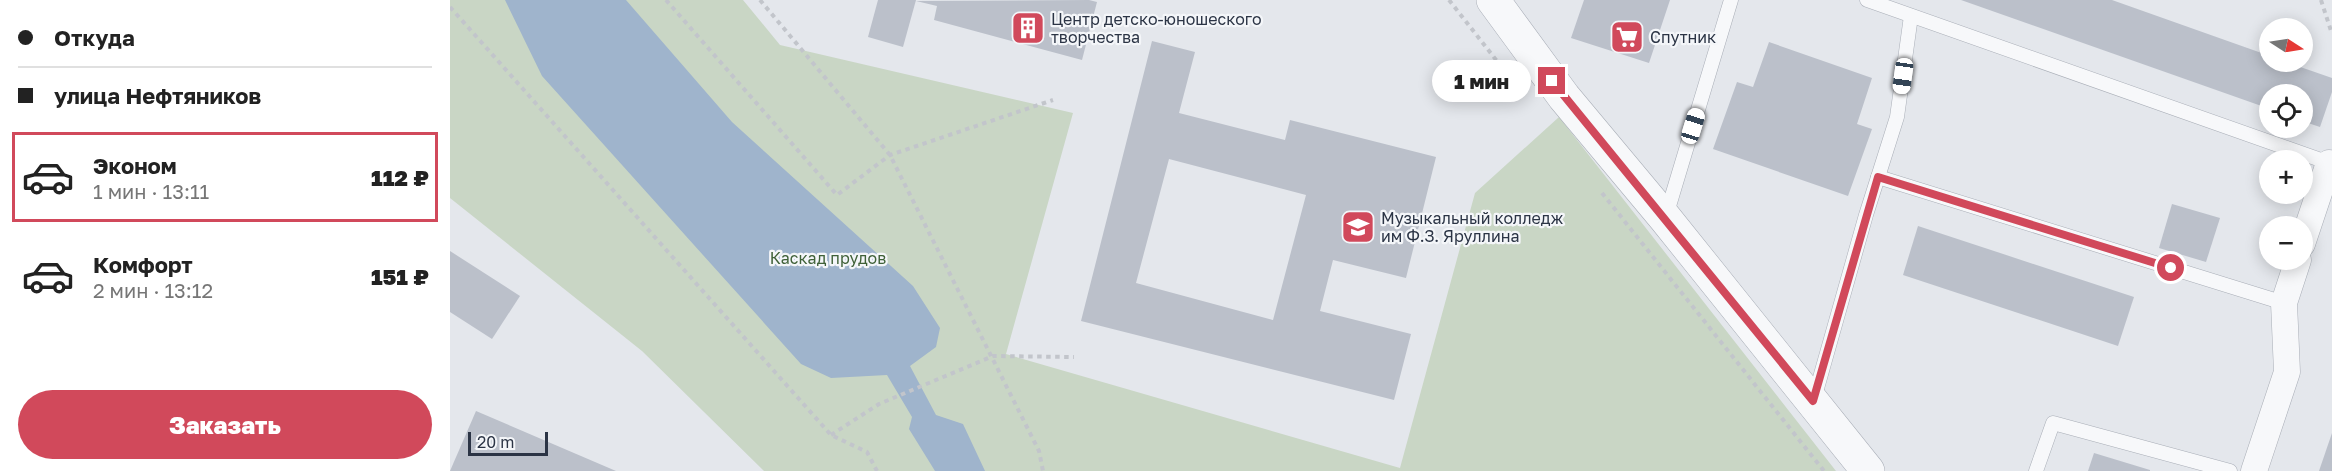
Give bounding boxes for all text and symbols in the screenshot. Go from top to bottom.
place label: Центр детско-юношеского творчества [1051,9,1262,47]
building icon: Центр детско-юношеского творчества [1010,10,1046,46]
north arrow [2259,18,2313,72]
map controls [2259,18,2313,270]
supermarket icon: Спутник [1609,19,1645,55]
text: Откуда [54,24,135,51]
place label: Спутник [1650,27,1716,47]
car [1892,57,1914,95]
callout: 1 мин [1432,60,1531,102]
route end [1538,67,1565,94]
text: 1 мин [1454,69,1509,93]
text: улица Нефтяников [54,82,261,109]
button: locate [2259,84,2313,138]
car [1679,106,1707,146]
icon: car [21,150,75,204]
button: + [2259,150,2313,204]
text: Эконом [93,152,177,179]
text: 112 ₽ [371,164,429,191]
text: 1 мин · 13:11 [93,179,209,203]
place label: Музыкальный колледж им Ф.З. Яруллина [1381,208,1564,246]
school or university icon: Музыкальный колледж им Ф.З. Яруллина [1340,209,1376,245]
button: − [2259,216,2313,270]
park label: Каскад прудов [770,248,886,268]
icon: car [21,249,75,303]
text: Комфорт [93,251,193,278]
route start [2157,254,2184,281]
text: 151 ₽ [371,263,429,290]
text: 2 мин · 13:12 [93,278,213,302]
button: Заказать [18,390,432,459]
scale bar [468,429,548,456]
text: 20 m [477,432,514,452]

